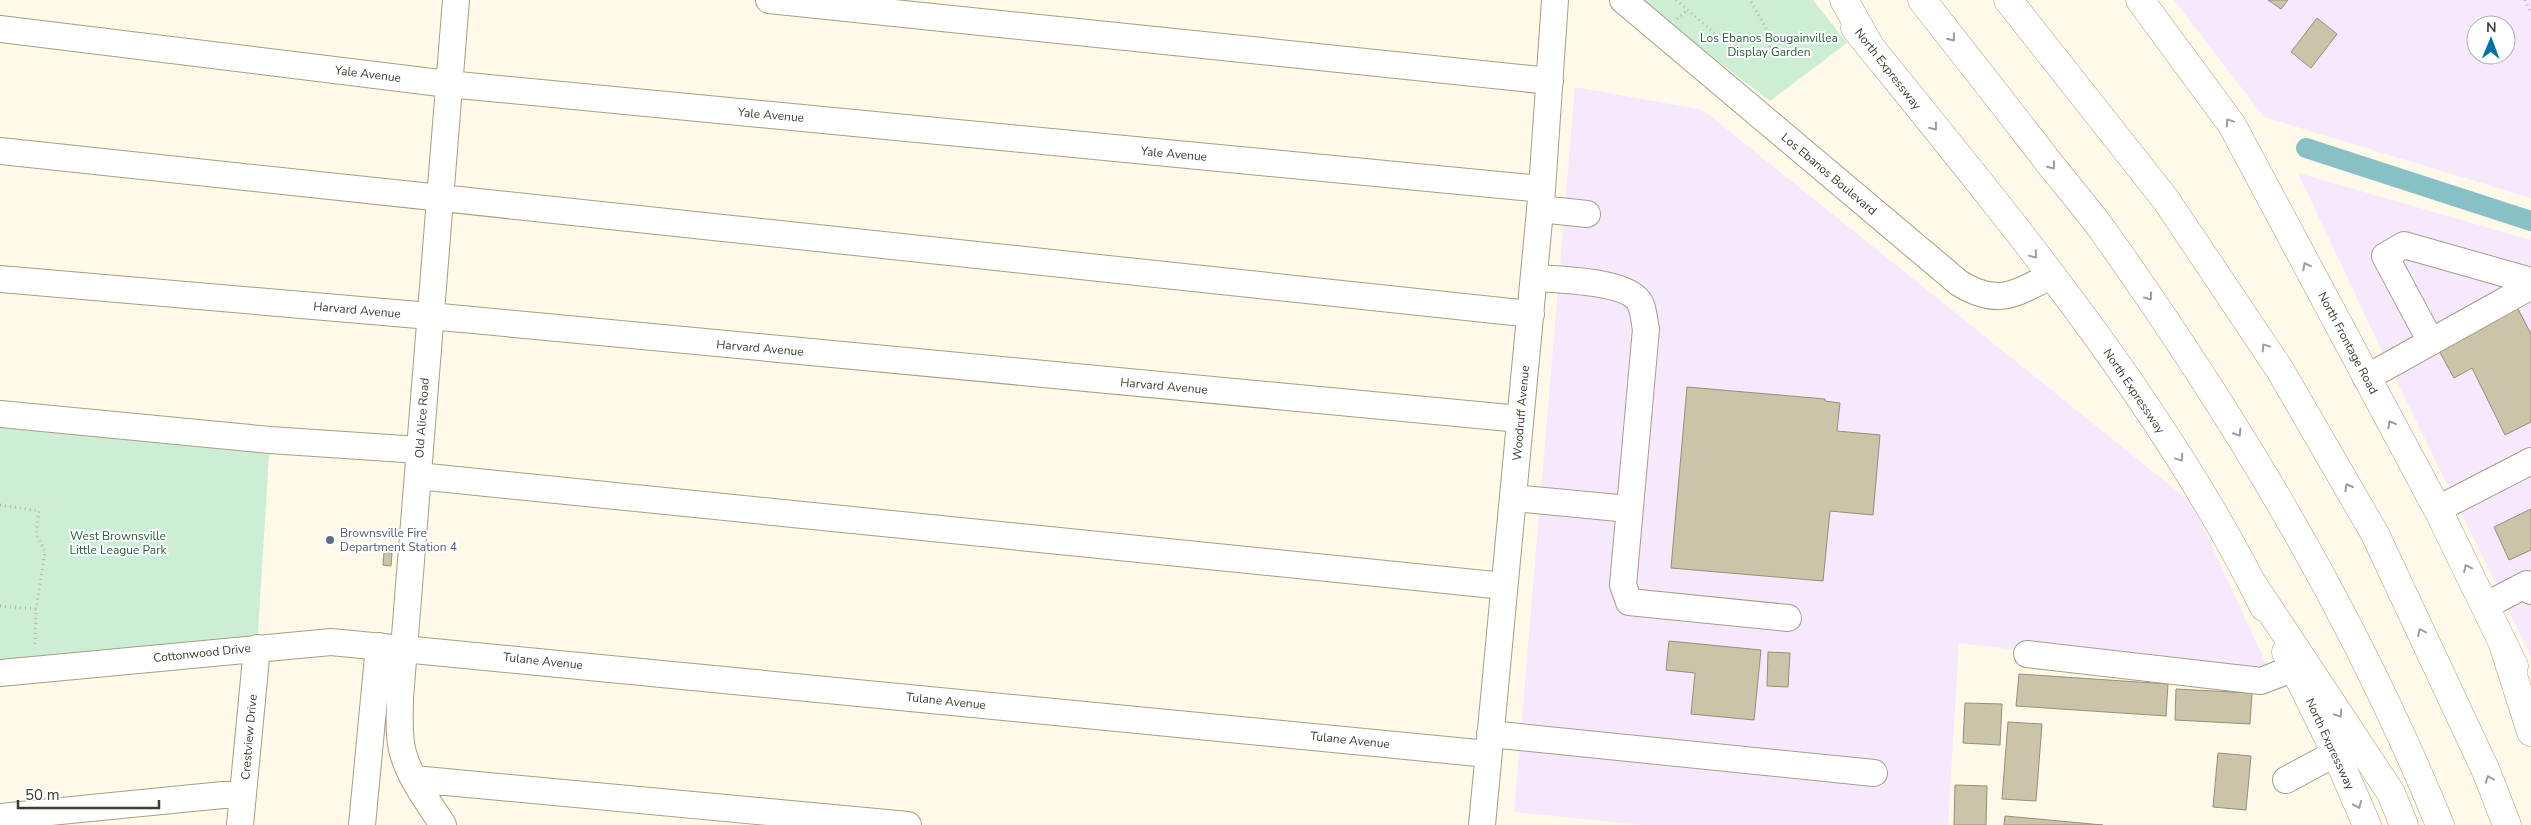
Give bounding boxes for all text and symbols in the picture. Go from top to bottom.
north arrow [2466,15,2516,65]
text: N [2486,18,2497,37]
street label: North Expressway [1851,25,1925,114]
park label: Los Ebanos Bougainvillea Display Garden [1700,30,1838,60]
one-way arrow [1947,33,1956,42]
street label: Yale Avenue [333,62,402,86]
street label: Yale Avenue [736,104,805,126]
one-way arrow [2226,119,2236,128]
one-way arrow [1928,121,1936,130]
street label: Los Ebanos Boulevard [1778,129,1880,219]
street label: Yale Avenue [1139,143,1208,165]
one-way arrow [2047,161,2056,170]
one-way arrow [2029,249,2037,258]
one-way arrow [2302,262,2312,271]
street label: North Frontage Road [2314,289,2382,397]
one-way arrow [2143,291,2152,301]
street label: Harvard Avenue [313,298,401,322]
street label: Harvard Avenue [716,336,804,360]
one-way arrow [2262,344,2271,353]
street label: North Expressway [2100,345,2169,437]
street label: Woodruff Avenue [1509,365,1533,461]
street label: Harvard Avenue [1120,374,1208,398]
street label: Old Alice Road [411,377,433,459]
one-way arrow [2387,421,2397,430]
one-way arrow [2232,427,2242,436]
one-way arrow [2173,453,2183,462]
one-way arrow [2344,483,2354,492]
place label: Brownsville Fire Department Station 4 [340,525,457,555]
park label: West Brownsville Little League Park [70,528,167,558]
marker: Brownsville Fire Department Station 4 [324,534,336,546]
one-way arrow [2462,564,2473,573]
one-way arrow [2417,628,2427,637]
street label: Cottonwood Drive [153,640,251,666]
street label: Tulane Avenue [502,649,584,673]
street label: Tulane Avenue [905,689,987,713]
street label: Crestview Drive [237,694,261,780]
street label: North Expressway [2302,696,2359,793]
one-way arrow [2333,708,2342,718]
street label: Tulane Avenue [1309,728,1391,752]
one-way arrow [2485,776,2495,784]
scale bar [18,778,159,810]
text: 50 m [25,785,60,805]
one-way arrow [2352,800,2362,808]

